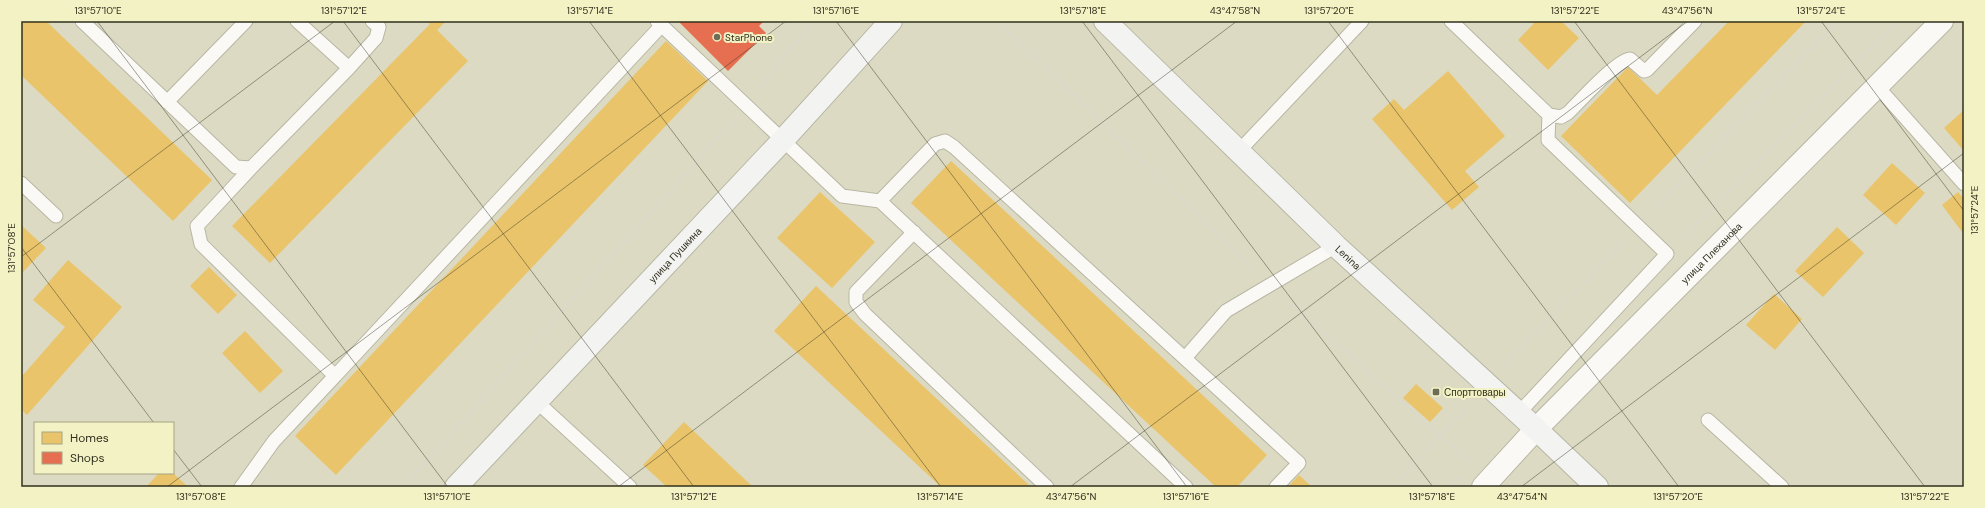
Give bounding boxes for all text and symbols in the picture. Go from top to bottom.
text: 131°57'10"E [74,4,122,17]
text: 131°57'12"E [321,4,367,17]
text: 131°57'14"E [567,4,614,17]
text: 131°57'16"E [813,4,860,17]
text: 131°57'18"E [1060,4,1107,17]
text: 43°47'58"N [1210,4,1260,17]
text: 131°57'20"E [1304,4,1354,17]
text: 131°57'22"E [1551,4,1600,17]
text: 43°47'56"N [1662,4,1712,17]
text: 131°57'24"E [1797,4,1846,17]
place label: StarPhone [725,31,773,44]
marker: StarPhone [712,32,722,42]
text: 131°57'24"E [1968,185,1981,234]
street label: улица Плеханова [1678,220,1745,287]
text: 131°57'08"E [5,223,18,273]
street label: улица Пушкина [646,224,705,286]
street label: Lenina [1332,243,1363,272]
place label: Спорттовары [1444,386,1506,399]
marker: Спорттовары [1431,387,1441,397]
legend [34,422,174,474]
text: Homes [70,430,109,446]
text: Shops [70,450,105,466]
text: 131°57'08"E [176,490,226,503]
text: 131°57'10"E [423,490,471,503]
text: 131°57'12"E [671,490,717,503]
text: 131°57'14"E [917,490,964,503]
text: 43°47'56"N [1046,490,1096,503]
text: 131°57'16"E [1163,490,1210,503]
text: 131°57'18"E [1409,490,1456,503]
text: 43°47'54"N [1497,490,1547,503]
text: 131°57'20"E [1653,490,1703,503]
text: 131°57'22"E [1901,490,1950,503]

